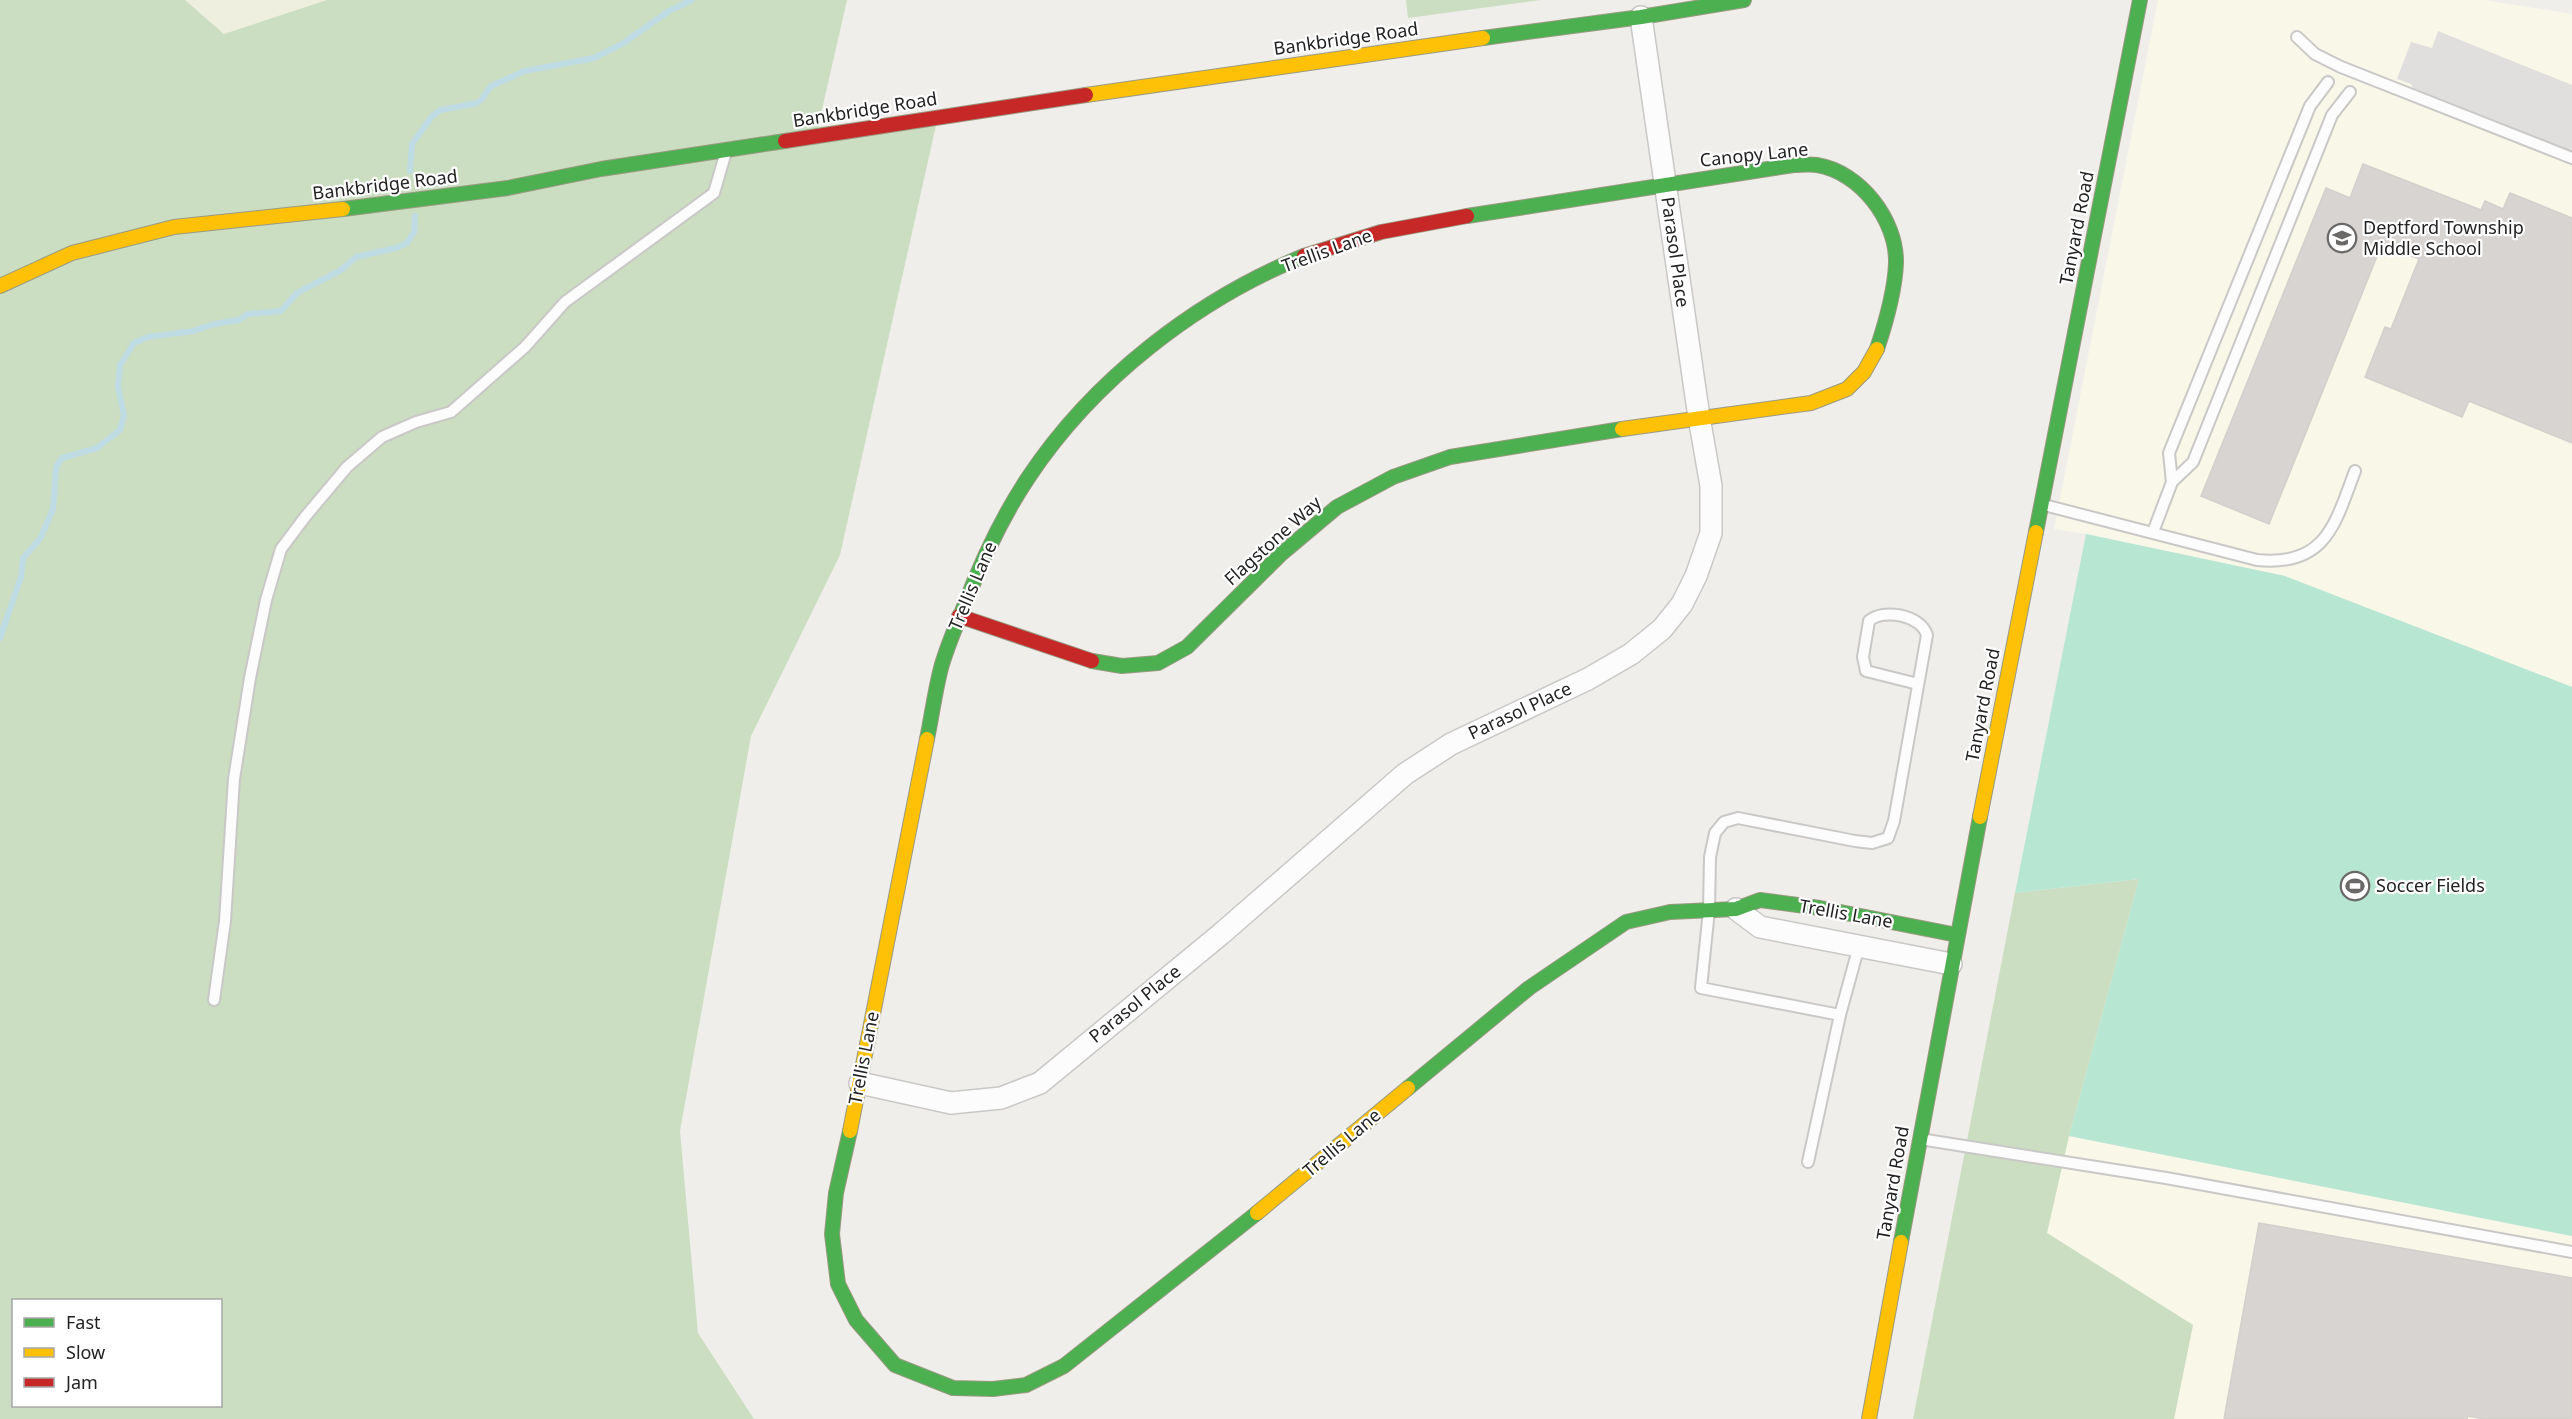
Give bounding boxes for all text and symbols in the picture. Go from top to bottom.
street label: Bankbridge Road [1272,16,1420,60]
street label: Bankbridge Road [791,86,939,132]
street label: Canopy Lane [1699,136,1809,172]
street label: Bankbridge Road [311,163,459,205]
street label: Tanyard Road [2053,169,2099,287]
street label: Parasol Place [1656,195,1696,309]
place label: Deptford Township Middle School [2363,215,2524,260]
school or university icon: Deptford Township Middle School [2326,222,2358,254]
street label: Trellis Lane [1278,223,1375,277]
street label: Flagstone Way [1219,490,1327,590]
street label: Trellis Lane [943,537,1002,634]
street label: Tanyard Road [1959,646,2005,764]
street label: Parasol Place [1464,676,1575,745]
sports icon: Soccer Fields [2339,870,2371,902]
place label: Soccer Fields [2376,873,2485,897]
street label: Trellis Lane [1798,893,1895,933]
street label: Parasol Place [1084,959,1185,1048]
street label: Trellis Lane [842,1009,884,1106]
street label: Trellis Lane [1297,1103,1385,1182]
street label: Tanyard Road [1870,1124,1914,1242]
legend [12,1299,222,1407]
text: Fast [66,1310,101,1334]
text: Slow [66,1340,105,1364]
text: Jam [64,1370,98,1394]

